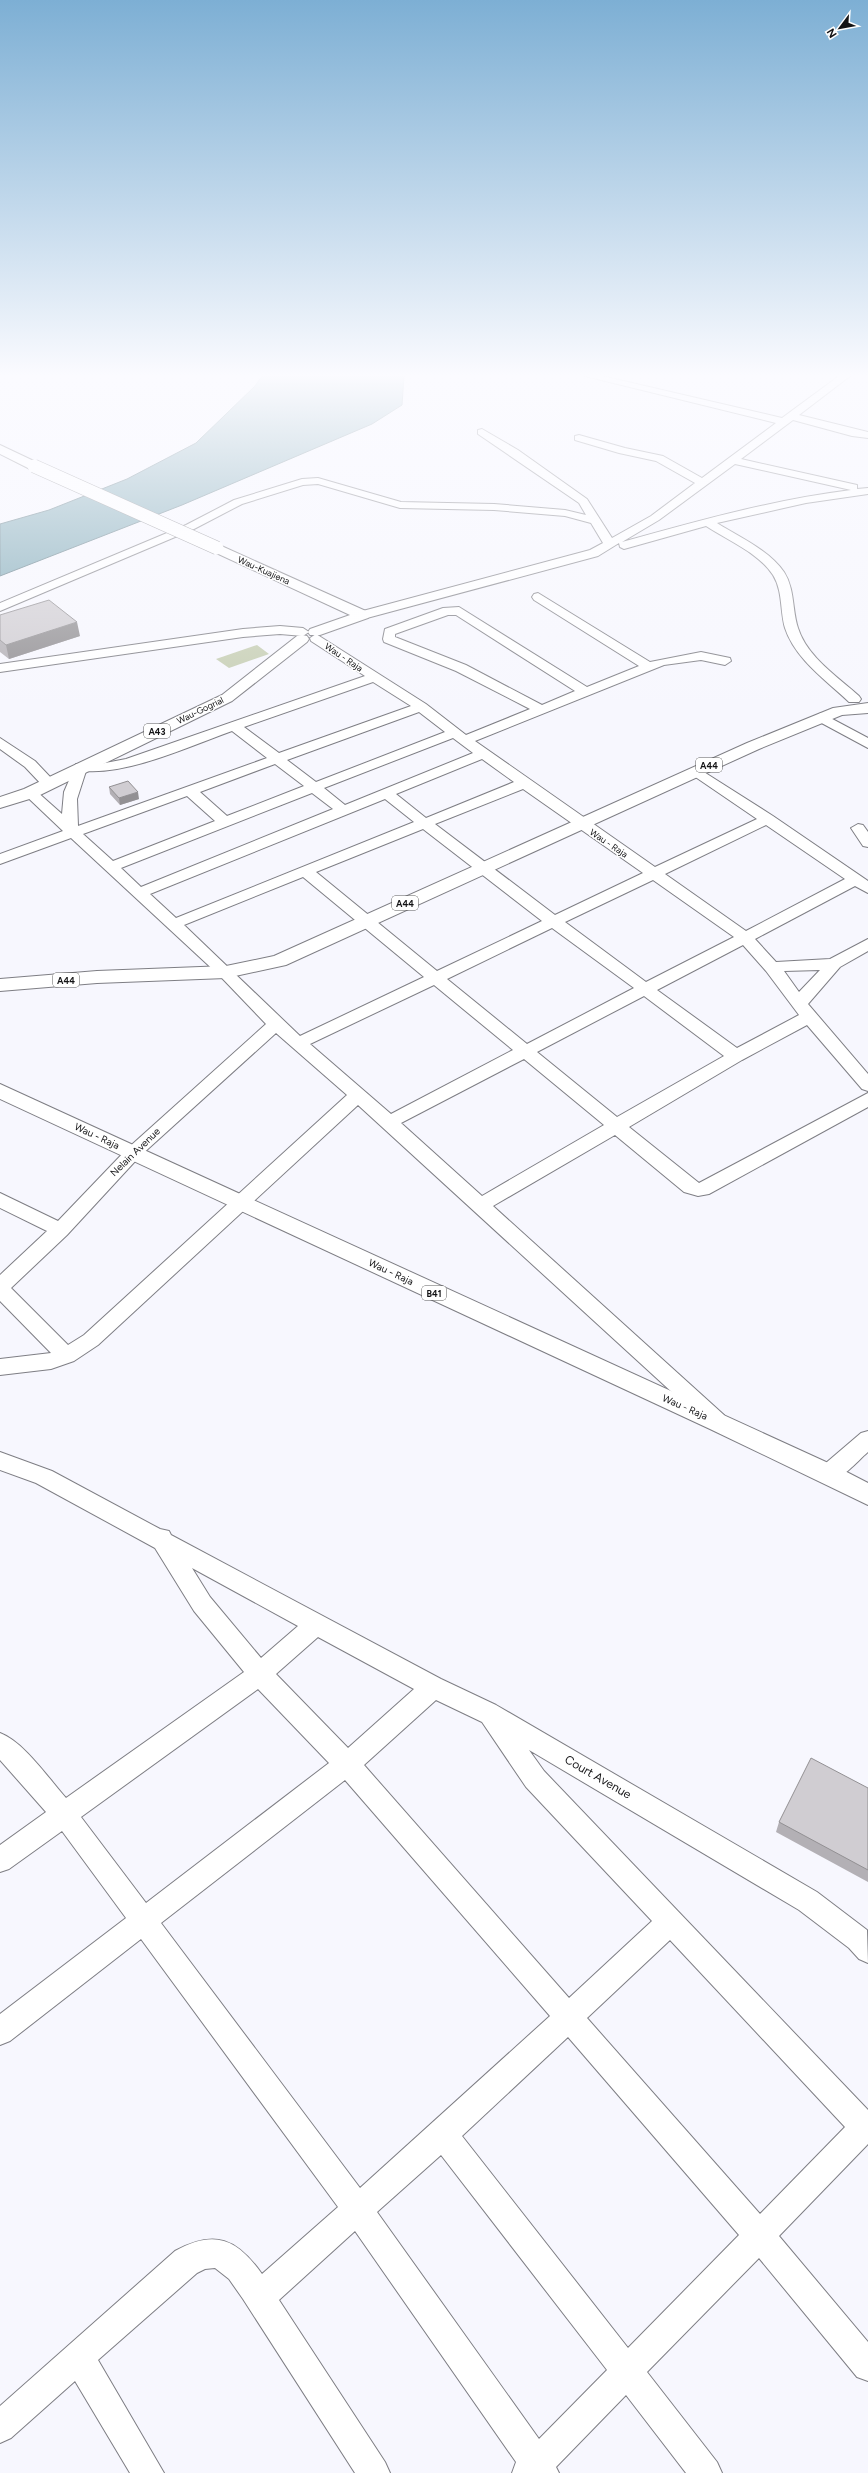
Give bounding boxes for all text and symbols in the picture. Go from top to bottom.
north arrow [820,8,860,48]
text: N [824,26,840,40]
street label: Wau-Kuajiena [236,554,292,587]
street label: Wau - Raja [323,640,365,674]
street label: Wau-Gogrial [175,694,225,726]
road number: A43 [144,724,170,738]
road number: A44 [696,758,722,772]
street label: Wau - Raja [588,826,630,860]
road number: A44 [392,896,418,910]
road number: A44 [53,973,79,987]
street label: Wau - Raja [72,1120,122,1152]
street label: Nelain Avenue [107,1124,163,1179]
street label: Wau - Raja [366,1256,416,1288]
road number: B41 [422,1286,446,1300]
street label: Wau - Raja [660,1391,710,1423]
street label: Court Avenue [562,1752,634,1802]

